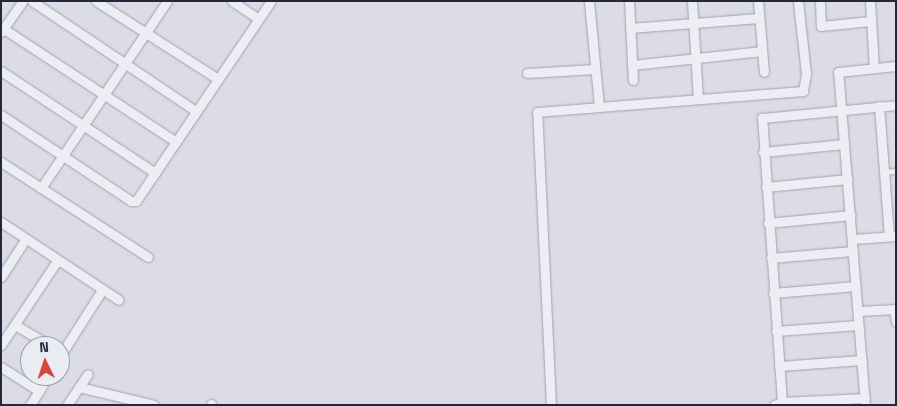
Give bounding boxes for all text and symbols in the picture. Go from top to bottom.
north arrow [20,336,70,386]
text: N [39,338,49,356]

